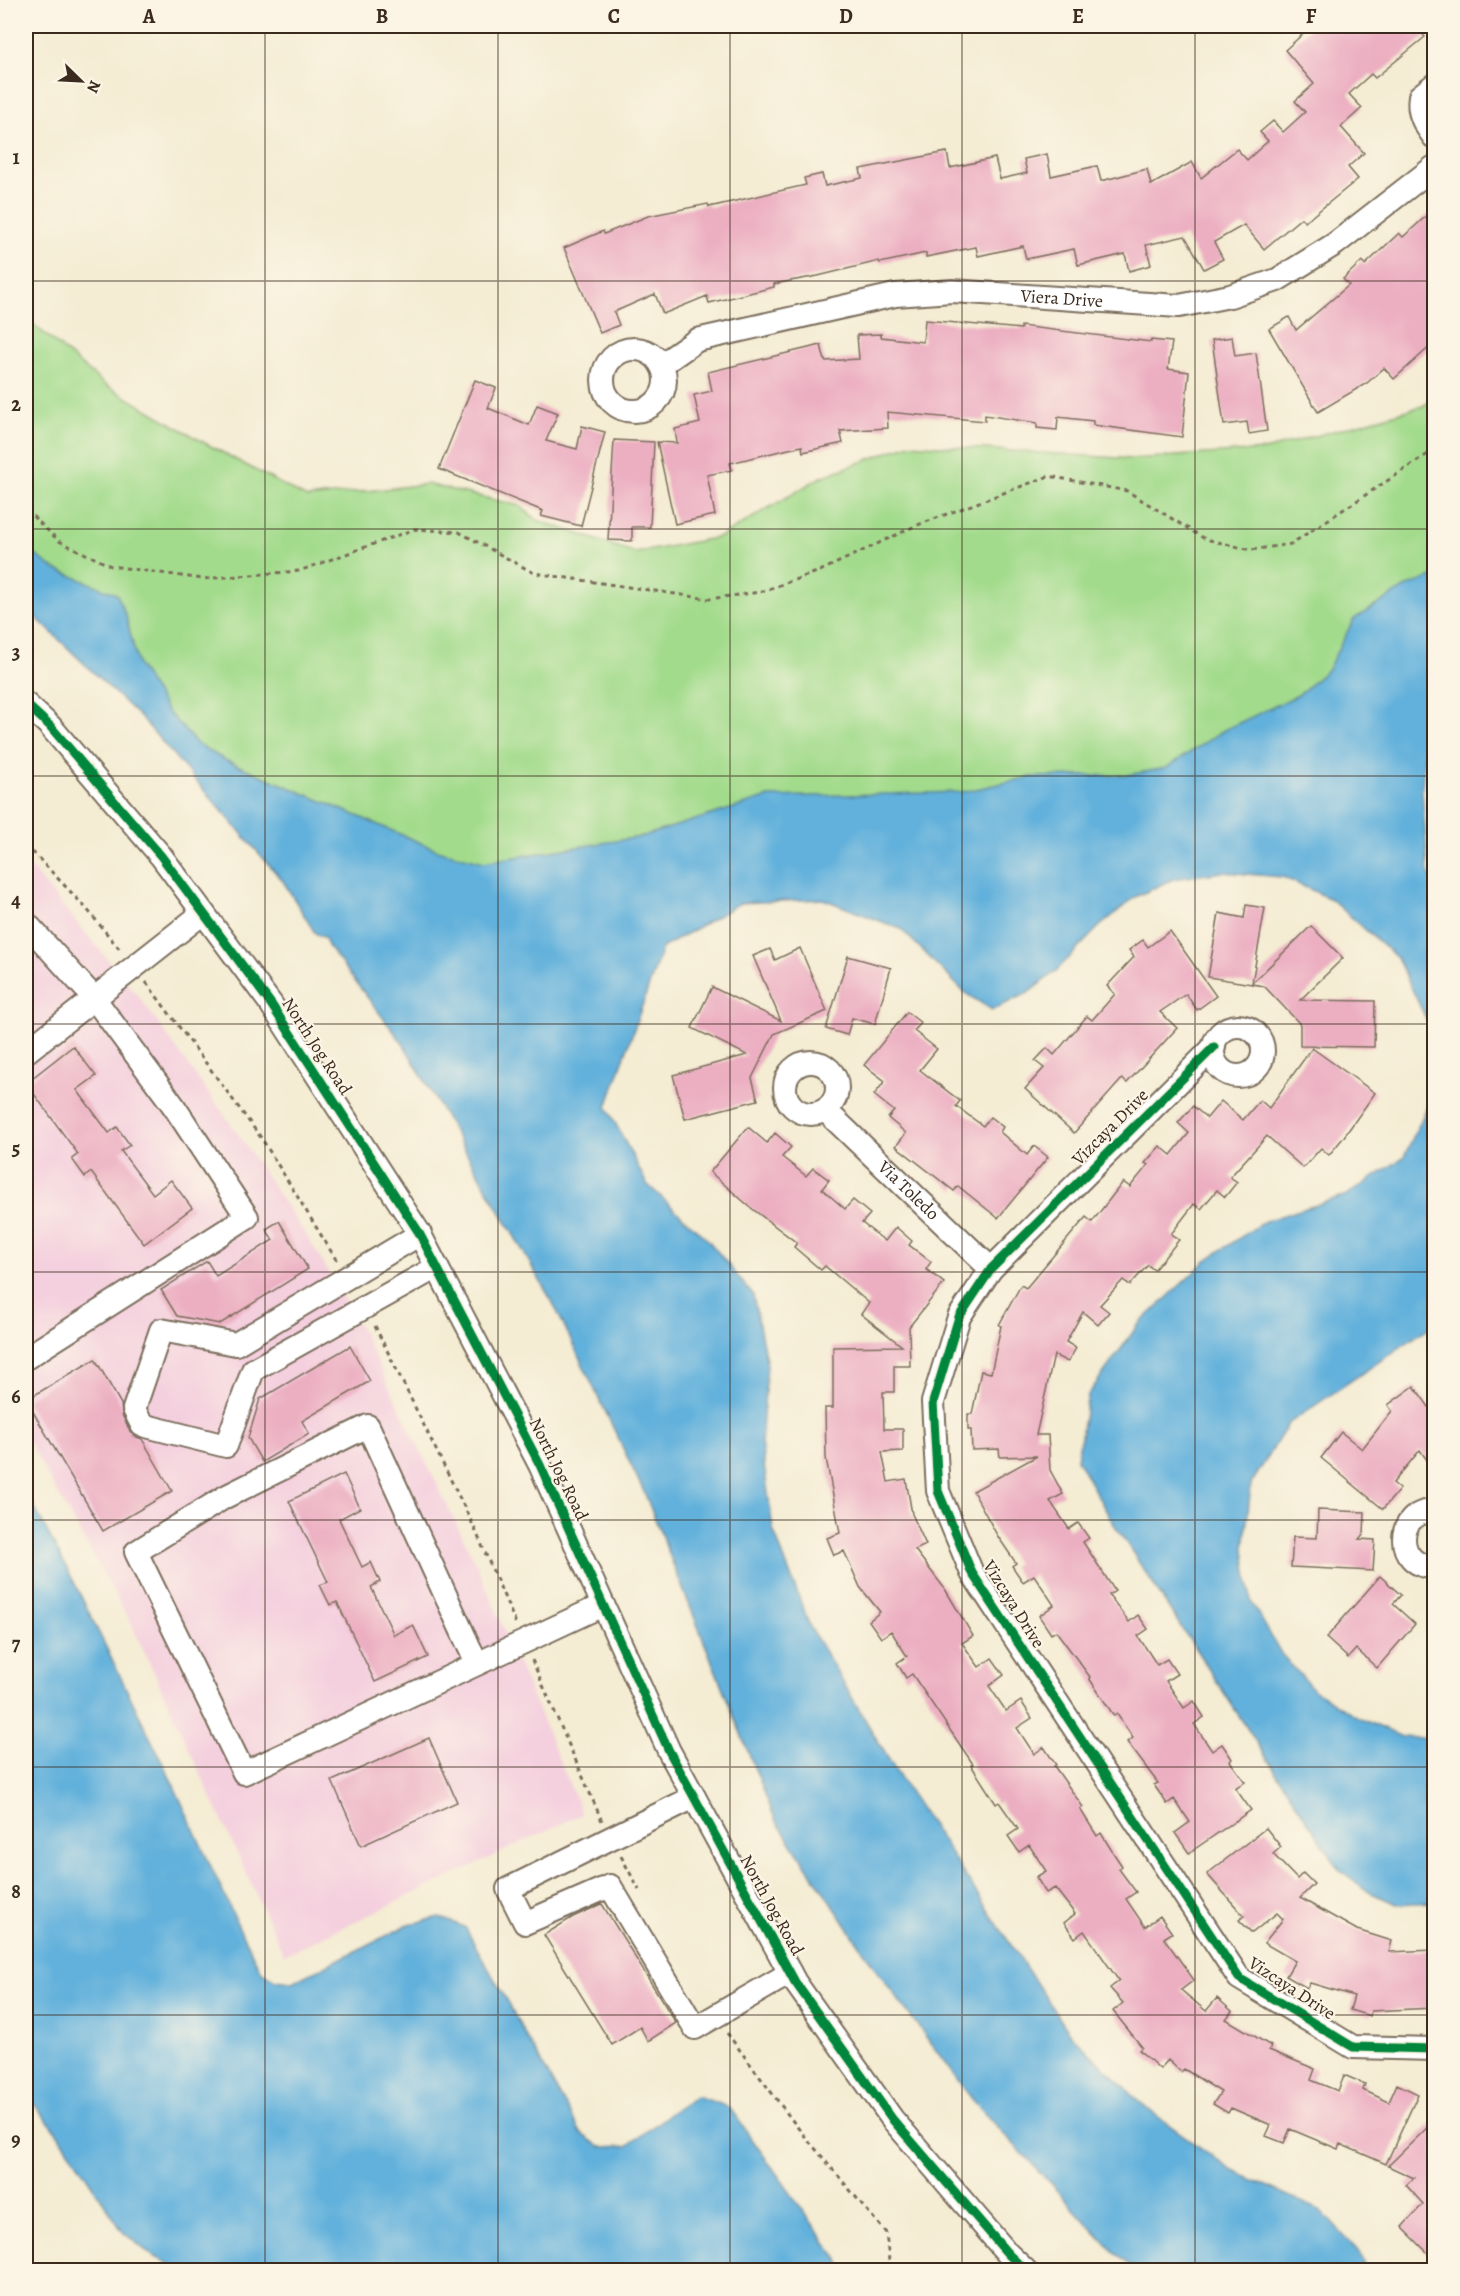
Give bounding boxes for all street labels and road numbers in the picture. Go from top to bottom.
street label: Viera Drive [1019,283,1104,313]
street label: North Jog Road [277,993,358,1100]
street label: Vizcaya Drive [1066,1083,1154,1171]
street label: Via Toledo [872,1155,945,1225]
street label: North Jog Road [524,1414,594,1525]
street label: Vizcaya Drive [977,1555,1050,1652]
street label: North Jog Road [734,1850,810,1960]
street label: Vizcaya Drive [1243,1950,1340,2025]

